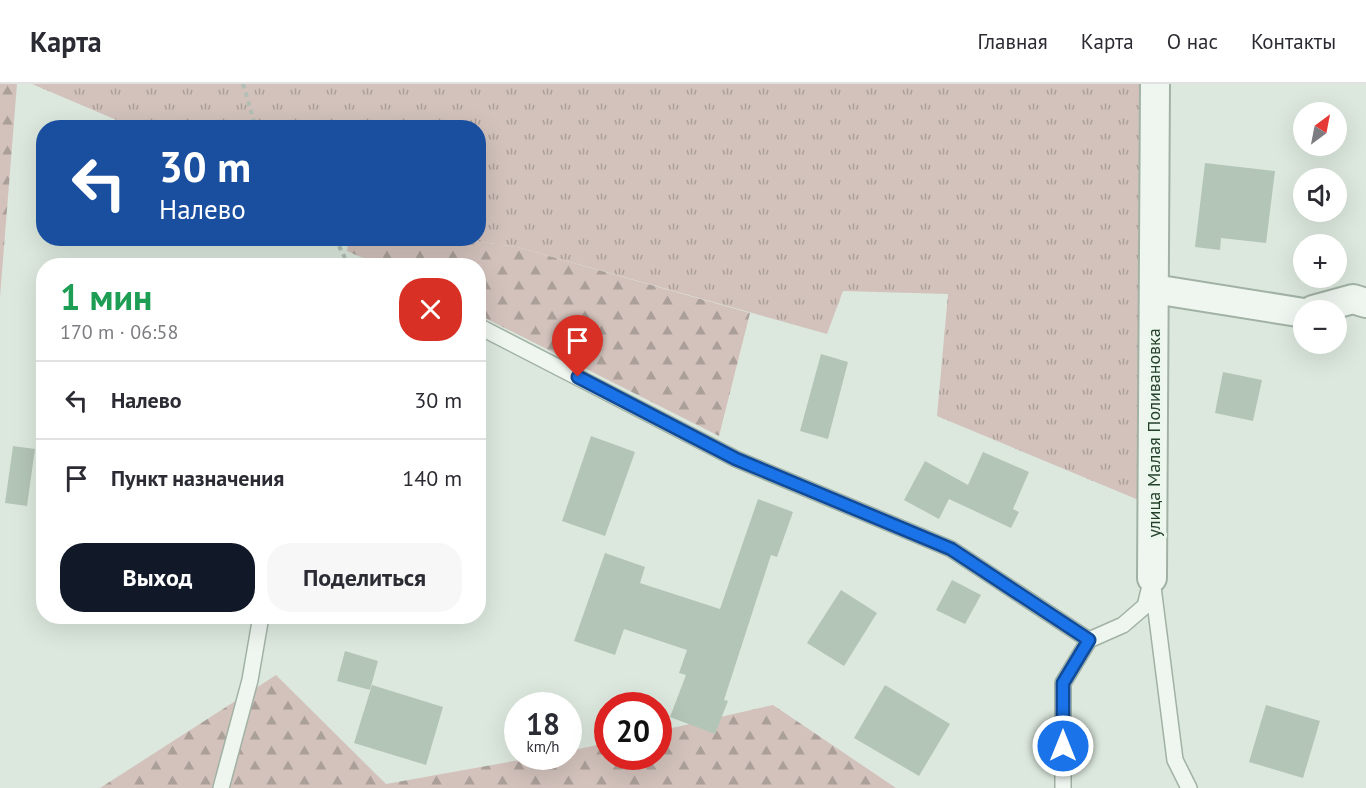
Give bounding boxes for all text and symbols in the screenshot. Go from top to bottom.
text: Карта [30,23,102,60]
text: Главная [977,28,1048,55]
text: Карта [1081,28,1134,55]
text: О нас [1167,28,1218,55]
text: Контакты [1251,28,1336,55]
north arrow [1293,102,1347,156]
map controls [1293,102,1347,354]
text: 30 m [159,139,251,194]
icon: left [60,144,138,222]
button: sound [1293,168,1347,222]
text: Налево [159,192,246,226]
button: + [1293,234,1347,288]
text: 1 мин [60,273,152,320]
button: close [399,278,462,341]
button: − [1293,300,1347,354]
pin [552,315,603,377]
text: 170 m · 06:58 [60,319,178,345]
icon: arrive [561,324,594,357]
street label: улица Малая Поливановка [1142,328,1165,538]
icon: left [60,384,93,417]
text: Налево [111,386,182,414]
text: 30 m [414,386,462,414]
icon: arrive [60,462,93,495]
text: Пункт назначения [111,464,284,492]
text: 140 m [402,464,462,492]
button: Выход [60,543,255,612]
button: Поделиться [267,543,462,612]
speed limit sign: 20 [594,692,672,770]
text: 18 [526,704,560,743]
position arrow [1031,714,1095,778]
text: km/h [527,737,559,756]

